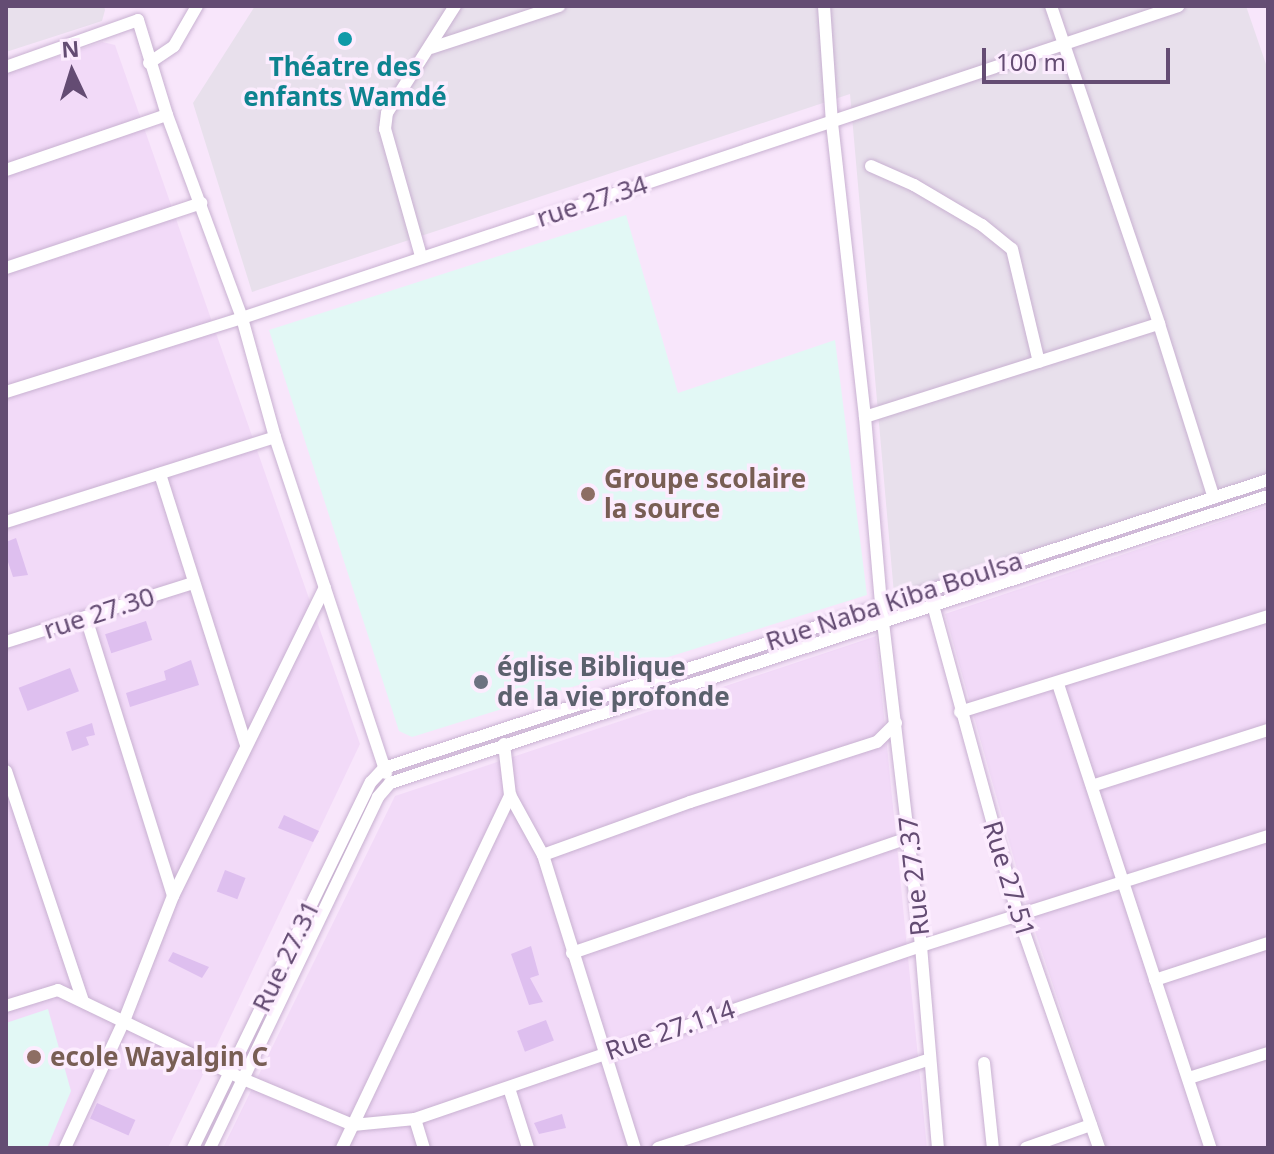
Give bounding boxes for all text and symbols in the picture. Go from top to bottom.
marker: Théatre des enfants Wamdé [336,30,354,48]
north arrow [32,32,112,112]
text: N [60,32,80,64]
scale bar [986,32,1174,82]
text: 100 m [996,45,1066,78]
place label: Théatre des enfants Wamdé [243,51,447,112]
street label: rue 27.34 [533,168,651,234]
place label: Groupe scolaire la source [604,463,806,524]
marker: Groupe scolaire la source [579,485,597,503]
street label: Rue Naba Kiba Boulsa [762,545,1026,657]
street label: rue 27.30 [40,580,158,646]
place label: église Biblique de la vie profonde [497,651,730,712]
marker: église Biblique de la vie profonde [472,673,490,691]
street label: Rue 27.37 [892,815,936,937]
street label: Rue 27.51 [977,817,1041,941]
street label: Rue 27.31 [246,895,326,1017]
street label: Rue 27.114 [601,993,739,1067]
place label: ecole Wayalgin C [50,1041,268,1073]
marker: ecole Wayalgin C [25,1048,43,1066]

